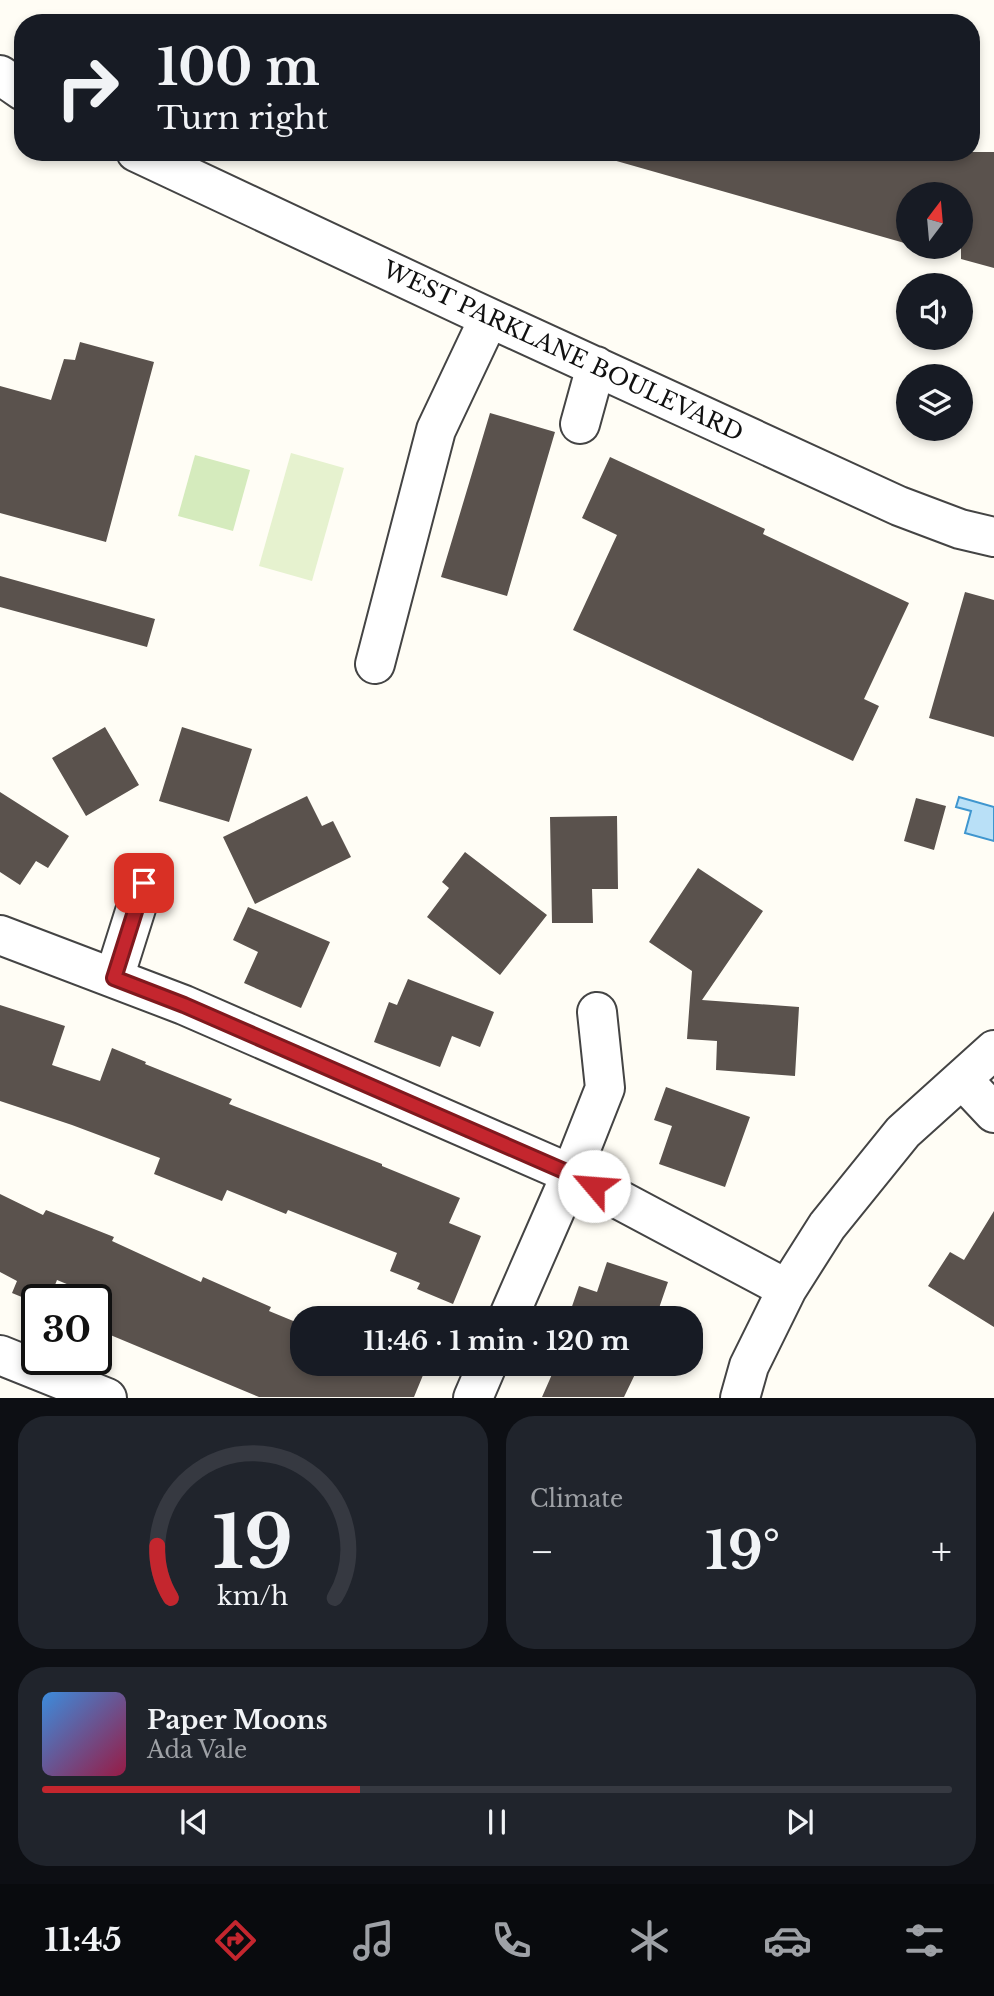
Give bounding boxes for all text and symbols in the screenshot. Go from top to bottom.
text: 100 m [157,37,320,98]
icon: right [42,42,133,133]
text: Turn right [157,98,328,138]
north arrow [896,182,973,259]
map controls [896,182,973,441]
street label: WEST PARKLANE BOULEVARD [377,255,748,447]
button: sound [896,273,973,350]
button: layers [896,364,973,441]
pin [114,853,174,913]
icon: arrive [125,864,163,902]
position arrow [557,1149,631,1223]
speed limit sign: 30 [21,1284,112,1375]
text: 11:46 · 1 min · 120 m [364,1325,629,1357]
text: Climate [530,1485,623,1513]
text: 19 [213,1498,293,1589]
text: 19° [705,1519,780,1583]
text: − [530,1528,554,1575]
text: + [931,1528,952,1575]
text: km/h [218,1581,288,1612]
text: Paper Moons [147,1704,328,1736]
text: Ada Vale [147,1736,247,1764]
icon: previous [175,1803,213,1841]
icon: pause [478,1803,516,1841]
icon: next [781,1803,819,1841]
icon: directions [211,1916,260,1965]
icon: music [349,1916,398,1965]
icon: phone [487,1916,536,1965]
icon: climate [625,1916,674,1965]
icon: car [763,1916,812,1965]
icon: filters [900,1916,949,1965]
text: 11:45 [44,1920,122,1960]

